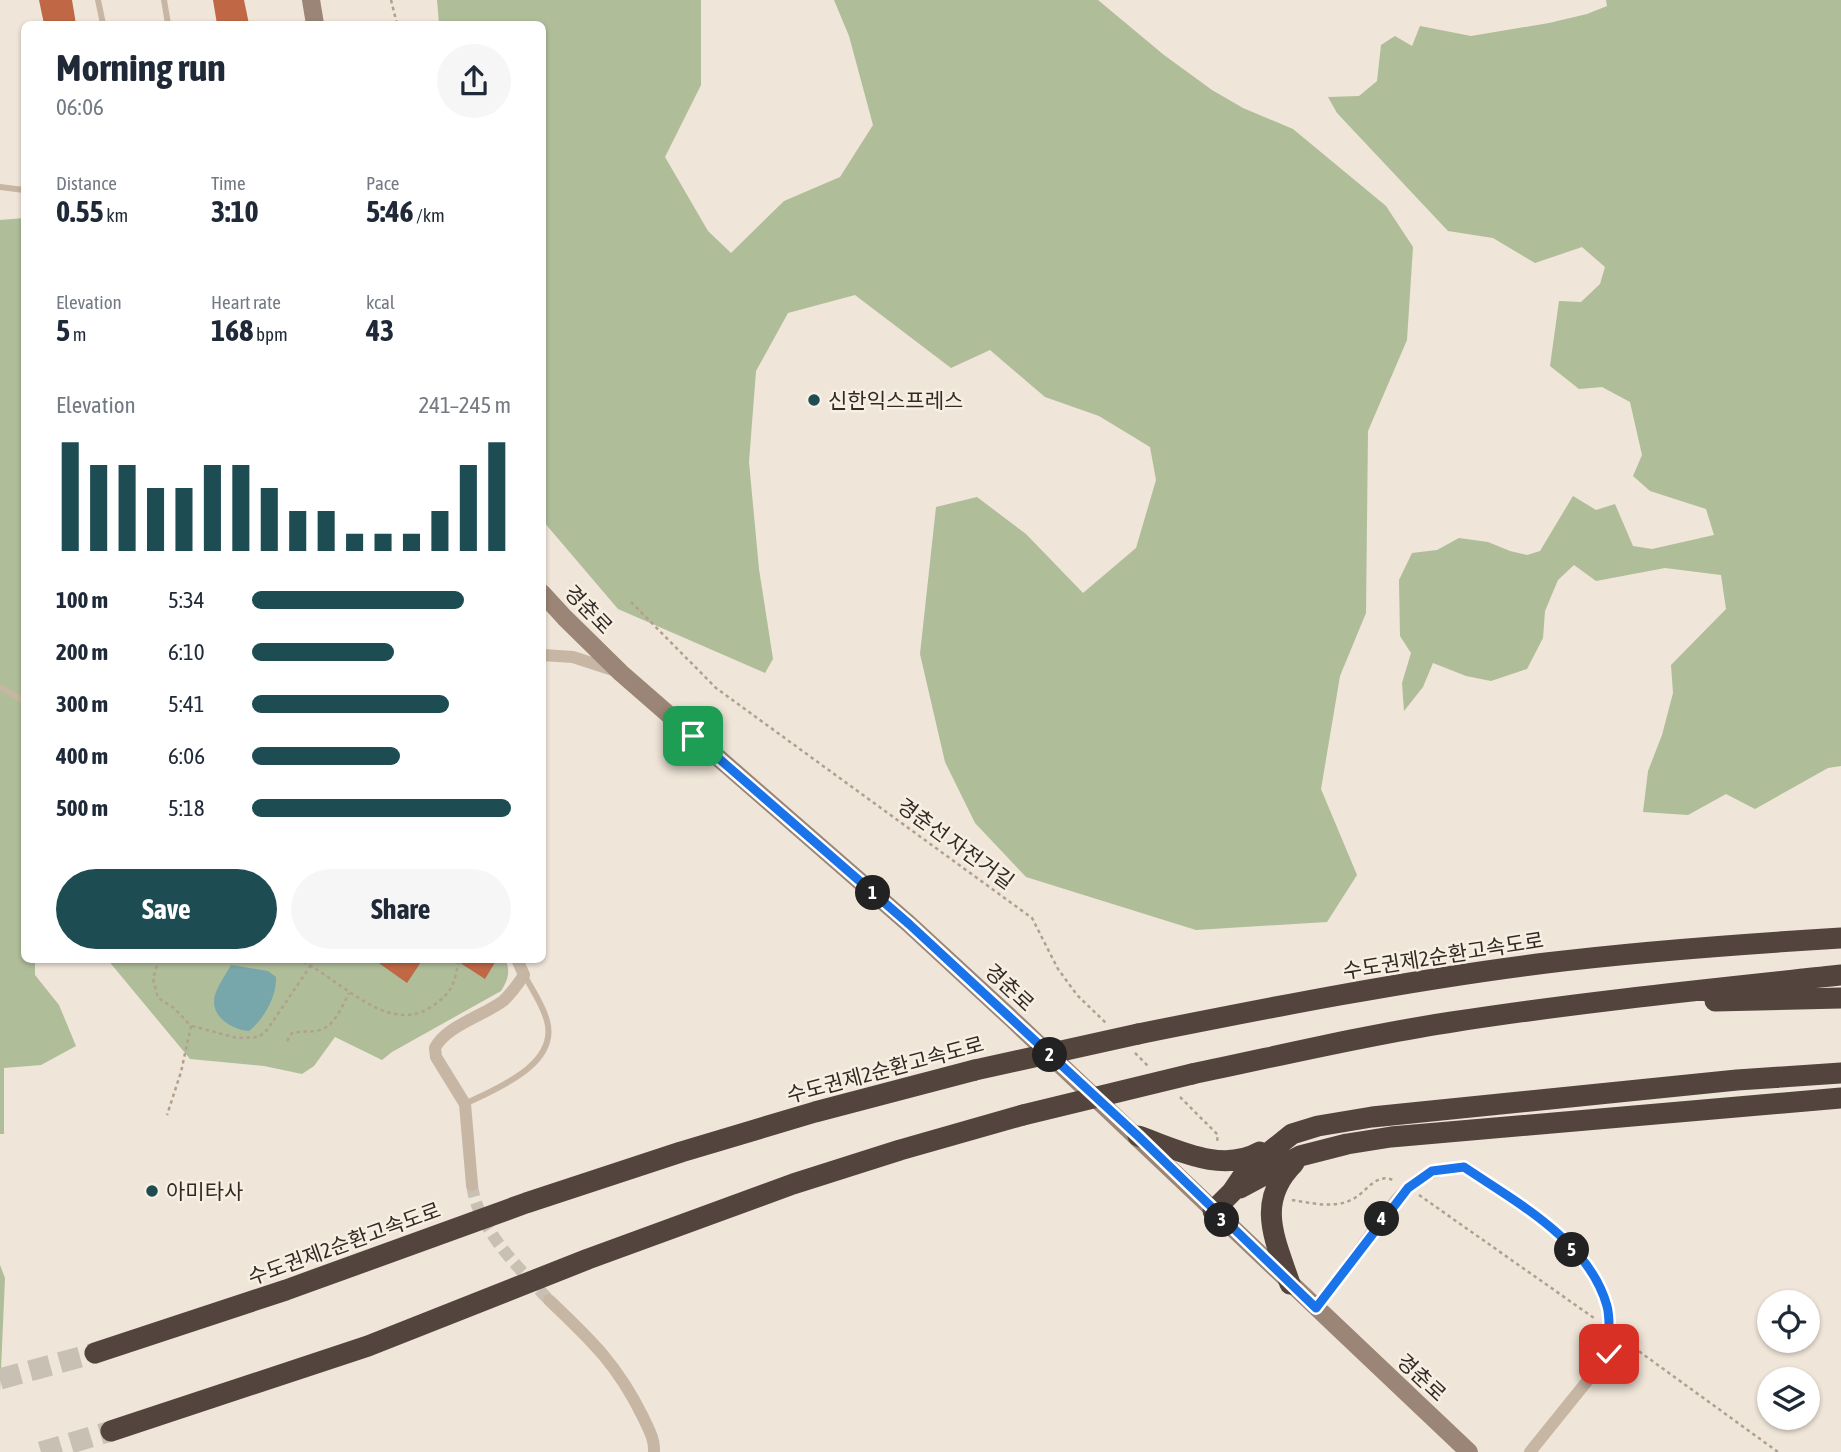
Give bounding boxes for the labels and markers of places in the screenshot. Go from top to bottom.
place label: 신한익스프레스 [828,388,963,412]
marker: 신한익스프레스 [806,392,822,408]
pin [663,706,723,766]
pin: 1 [856,876,890,910]
pin: 2 [1032,1038,1068,1072]
place label: 아미타사 [166,1179,243,1203]
marker: 아미타사 [144,1183,160,1199]
pin: 3 [1204,1202,1240,1238]
pin: 4 [1364,1202,1400,1236]
pin: 5 [1554,1232,1590,1268]
pin [1579,1324,1639,1384]

